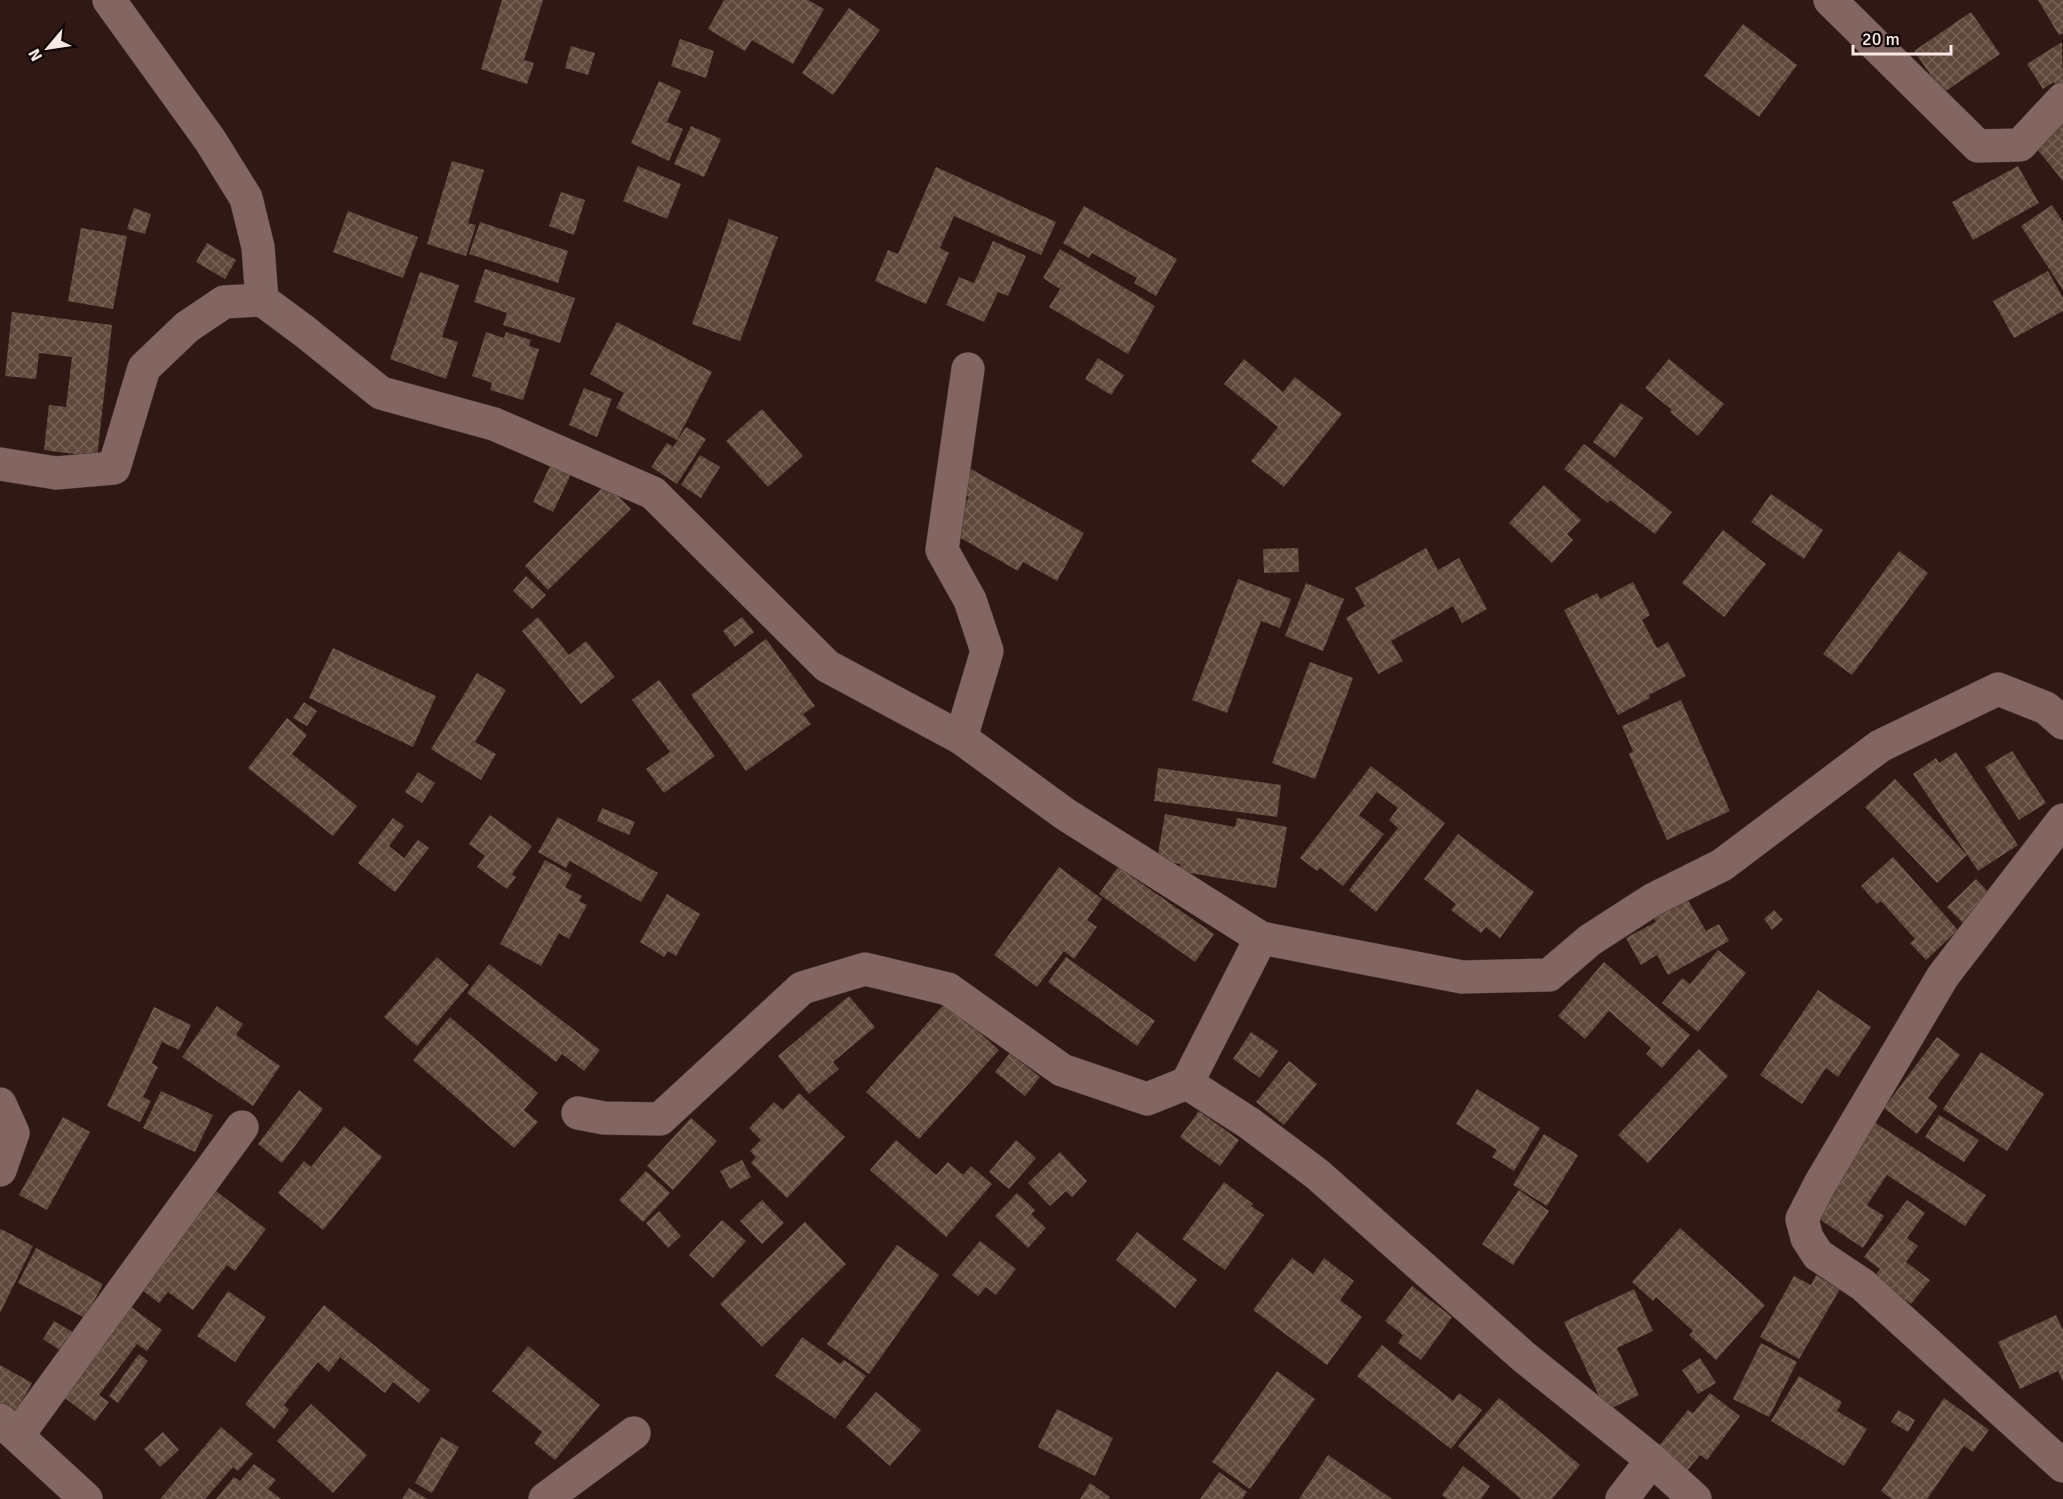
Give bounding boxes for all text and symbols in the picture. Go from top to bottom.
north arrow [18,18,78,78]
scale bar [1853,18,1950,56]
text: 20 m [1862,28,1900,50]
text: N [24,45,47,65]

